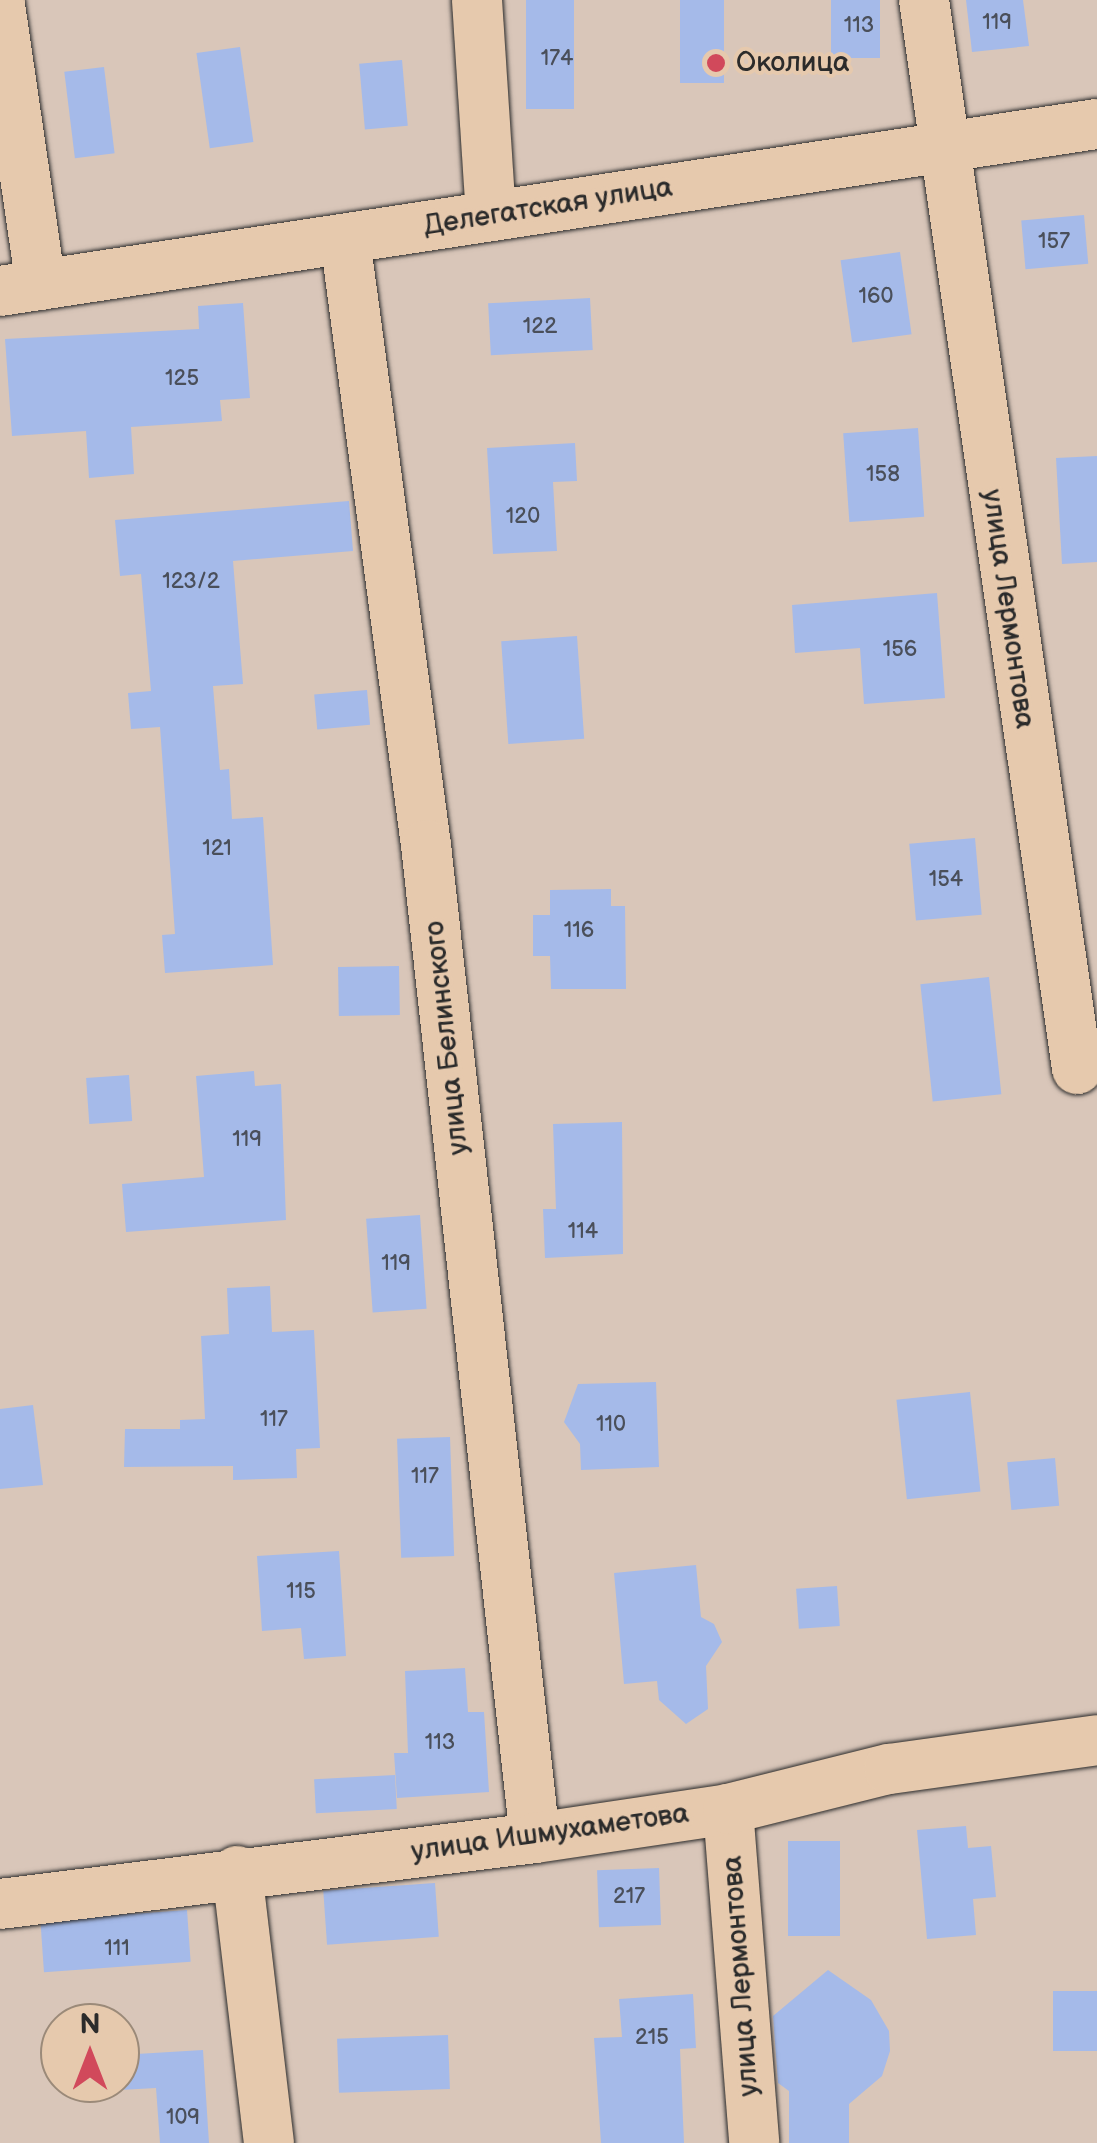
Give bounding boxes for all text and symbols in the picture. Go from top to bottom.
house number: 119 [982,10,1012,36]
house number: 113 [844,13,874,39]
house number: 174 [541,46,573,72]
place label: Околица [736,46,849,80]
marker: Околица [705,52,727,74]
street label: Делегатская улица [421,171,675,243]
house number: 157 [1038,229,1070,255]
house number: 160 [859,284,893,310]
house number: 122 [523,314,557,340]
house number: 125 [165,366,199,392]
house number: 158 [866,462,900,488]
street label: улица Лермонтова [975,487,1041,731]
house number: 120 [506,504,540,530]
house number: 123/2 [162,569,220,595]
house number: 156 [883,637,917,663]
house number: 121 [202,836,232,862]
house number: 154 [929,867,963,893]
house number: 116 [564,918,594,944]
street label: улица Белинского [418,919,476,1157]
house number: 119 [232,1127,262,1153]
house number: 114 [568,1219,598,1245]
house number: 119 [381,1251,411,1277]
house number: 117 [260,1407,288,1433]
house number: 110 [596,1412,626,1438]
house number: 117 [411,1464,439,1490]
house number: 115 [286,1579,316,1605]
house number: 113 [425,1730,455,1756]
street label: улица Ишмухаметова [409,1797,691,1869]
street label: улица Лермонтова [716,1854,766,2098]
house number: 217 [613,1884,645,1910]
house number: 111 [104,1936,130,1962]
north arrow [40,2003,140,2103]
text: N [79,2008,101,2041]
house number: 215 [635,2025,669,2051]
house number: 109 [166,2105,200,2131]

